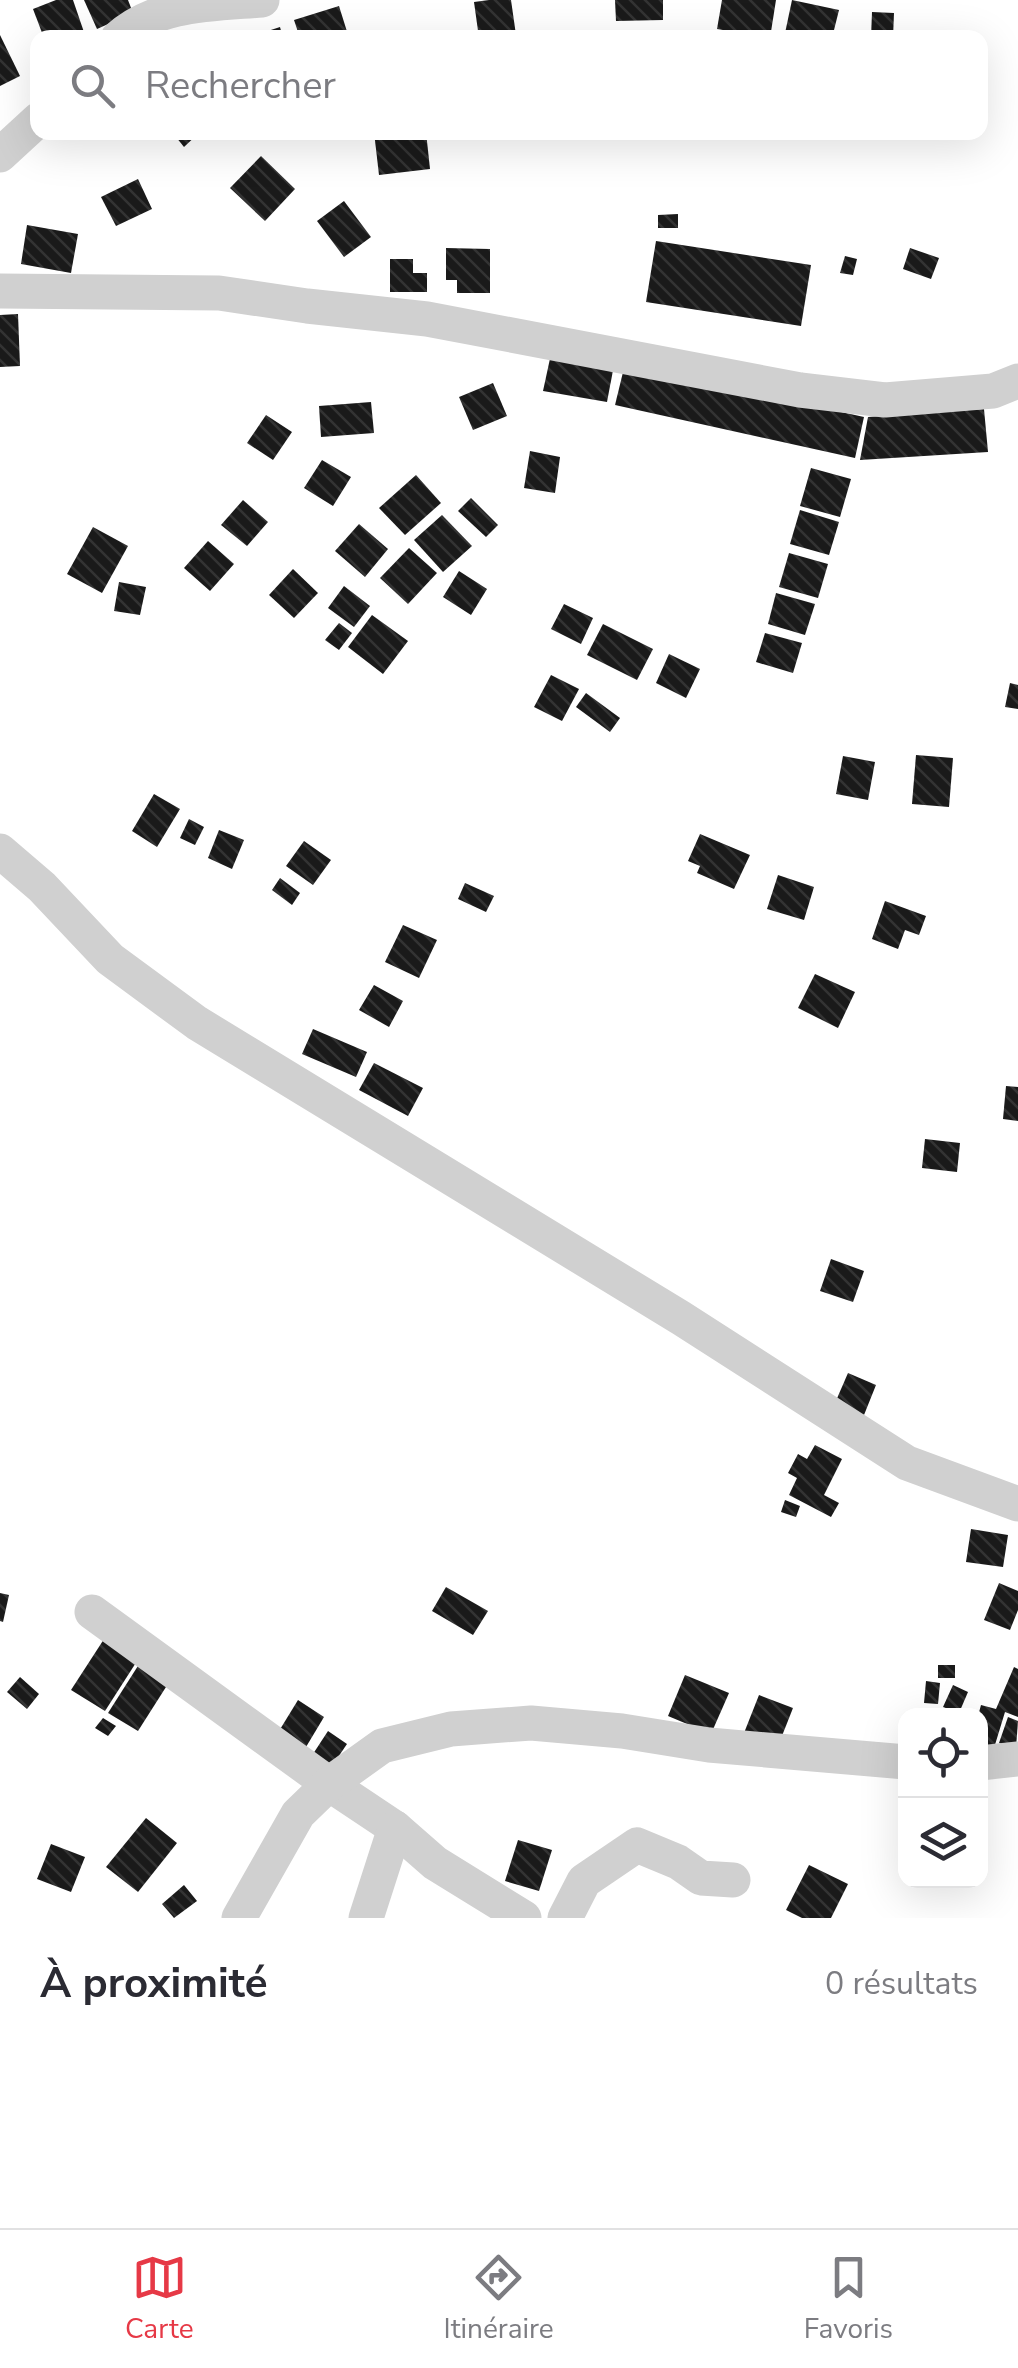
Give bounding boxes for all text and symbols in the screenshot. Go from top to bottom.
search box [30,30,988,140]
icon: search [65,58,120,113]
text: Rechercher [145,60,336,111]
map controls [898,1708,988,1888]
button: locate [898,1708,988,1798]
button: layers [898,1798,988,1888]
text: À proximité [40,1955,267,2012]
text: 0 résultats [825,1962,978,2005]
tab: Carte [125,2250,194,2348]
tab: Itinéraire [444,2250,554,2348]
tab: Favoris [804,2250,893,2348]

